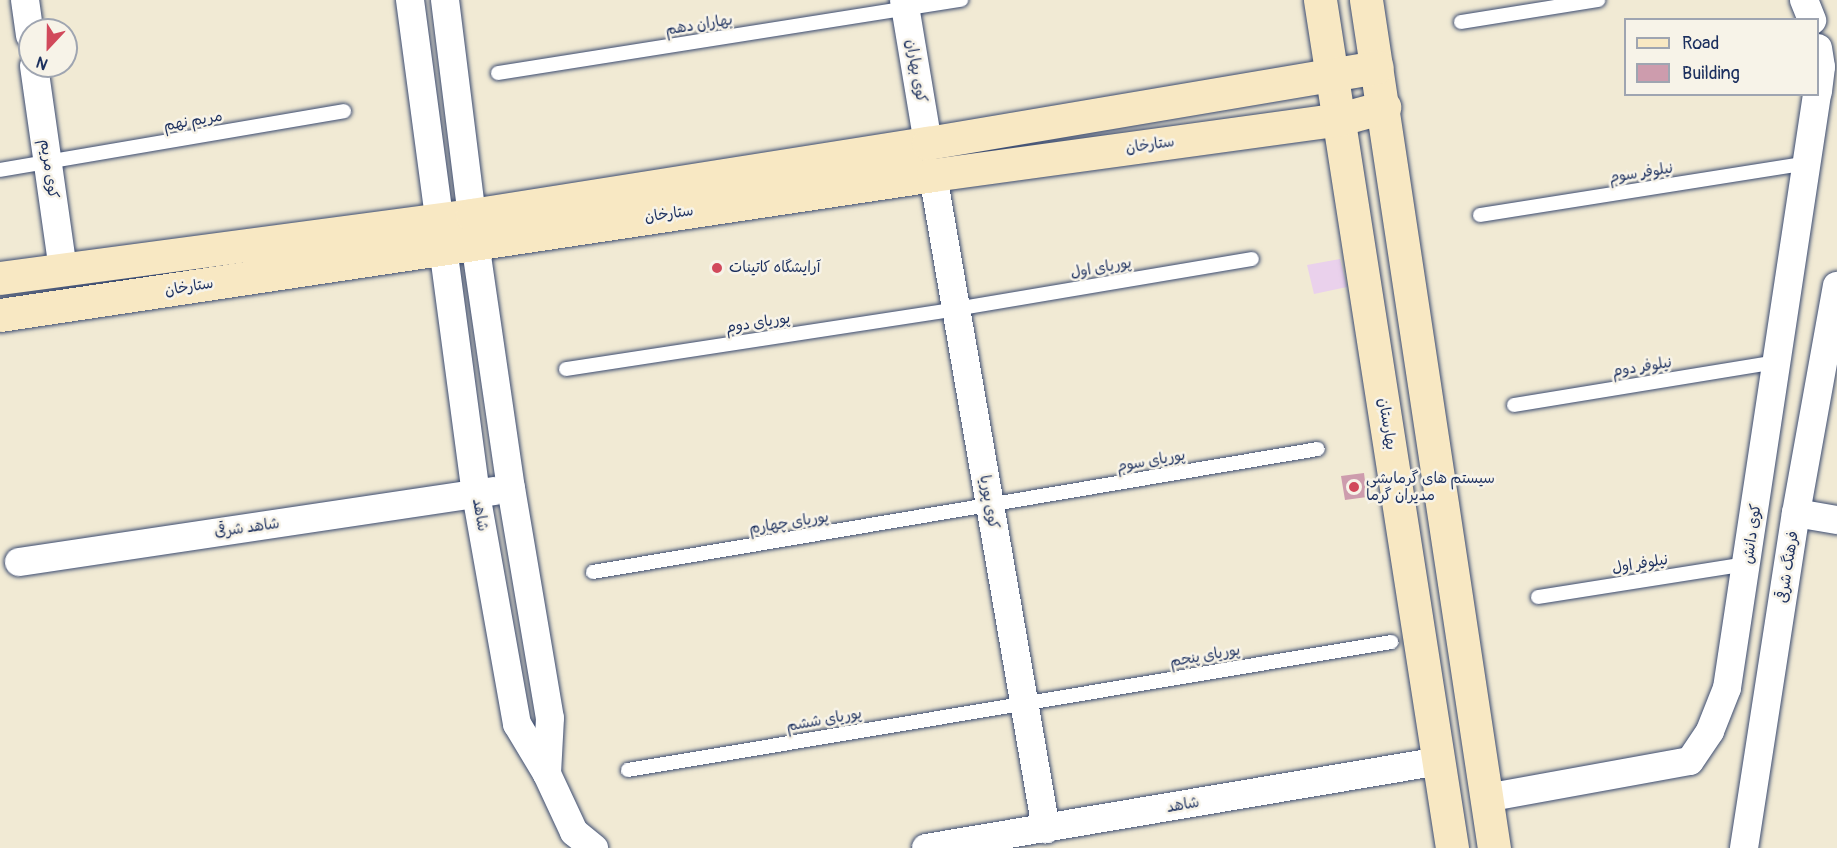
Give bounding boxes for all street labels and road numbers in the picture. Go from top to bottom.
street label: بهاران دهم [664,11,734,39]
street label: کوی بهاران [902,38,930,104]
street label: مریم نهم [162,107,224,135]
street label: ستارخان [1124,133,1176,157]
street label: کوی مریم [36,138,62,200]
street label: نیلوفر سوم [1608,159,1674,187]
street label: ستارخان [643,202,695,226]
street label: پوریای اول [1069,254,1133,282]
street label: ستارخان [163,274,215,300]
street label: پوریای دوم [724,309,792,337]
street label: نیلوفر دوم [1611,353,1673,381]
street label: بهارستان [1374,397,1400,451]
street label: پوریای سوم [1115,446,1187,476]
street label: کوی پوریا [975,474,1003,530]
street label: شاهد [468,497,492,533]
street label: کوی دانش [1739,503,1765,565]
street label: پوریای چهارم [748,508,830,538]
street label: شاهد شرقی [213,515,281,541]
street label: فرهنگ شرقی [1773,530,1803,604]
street label: نیلوفر اول [1611,551,1669,577]
street label: پوریای پنجم [1168,641,1242,671]
street label: پوریای ششم [785,705,863,735]
street label: شاهد [1165,793,1201,817]

